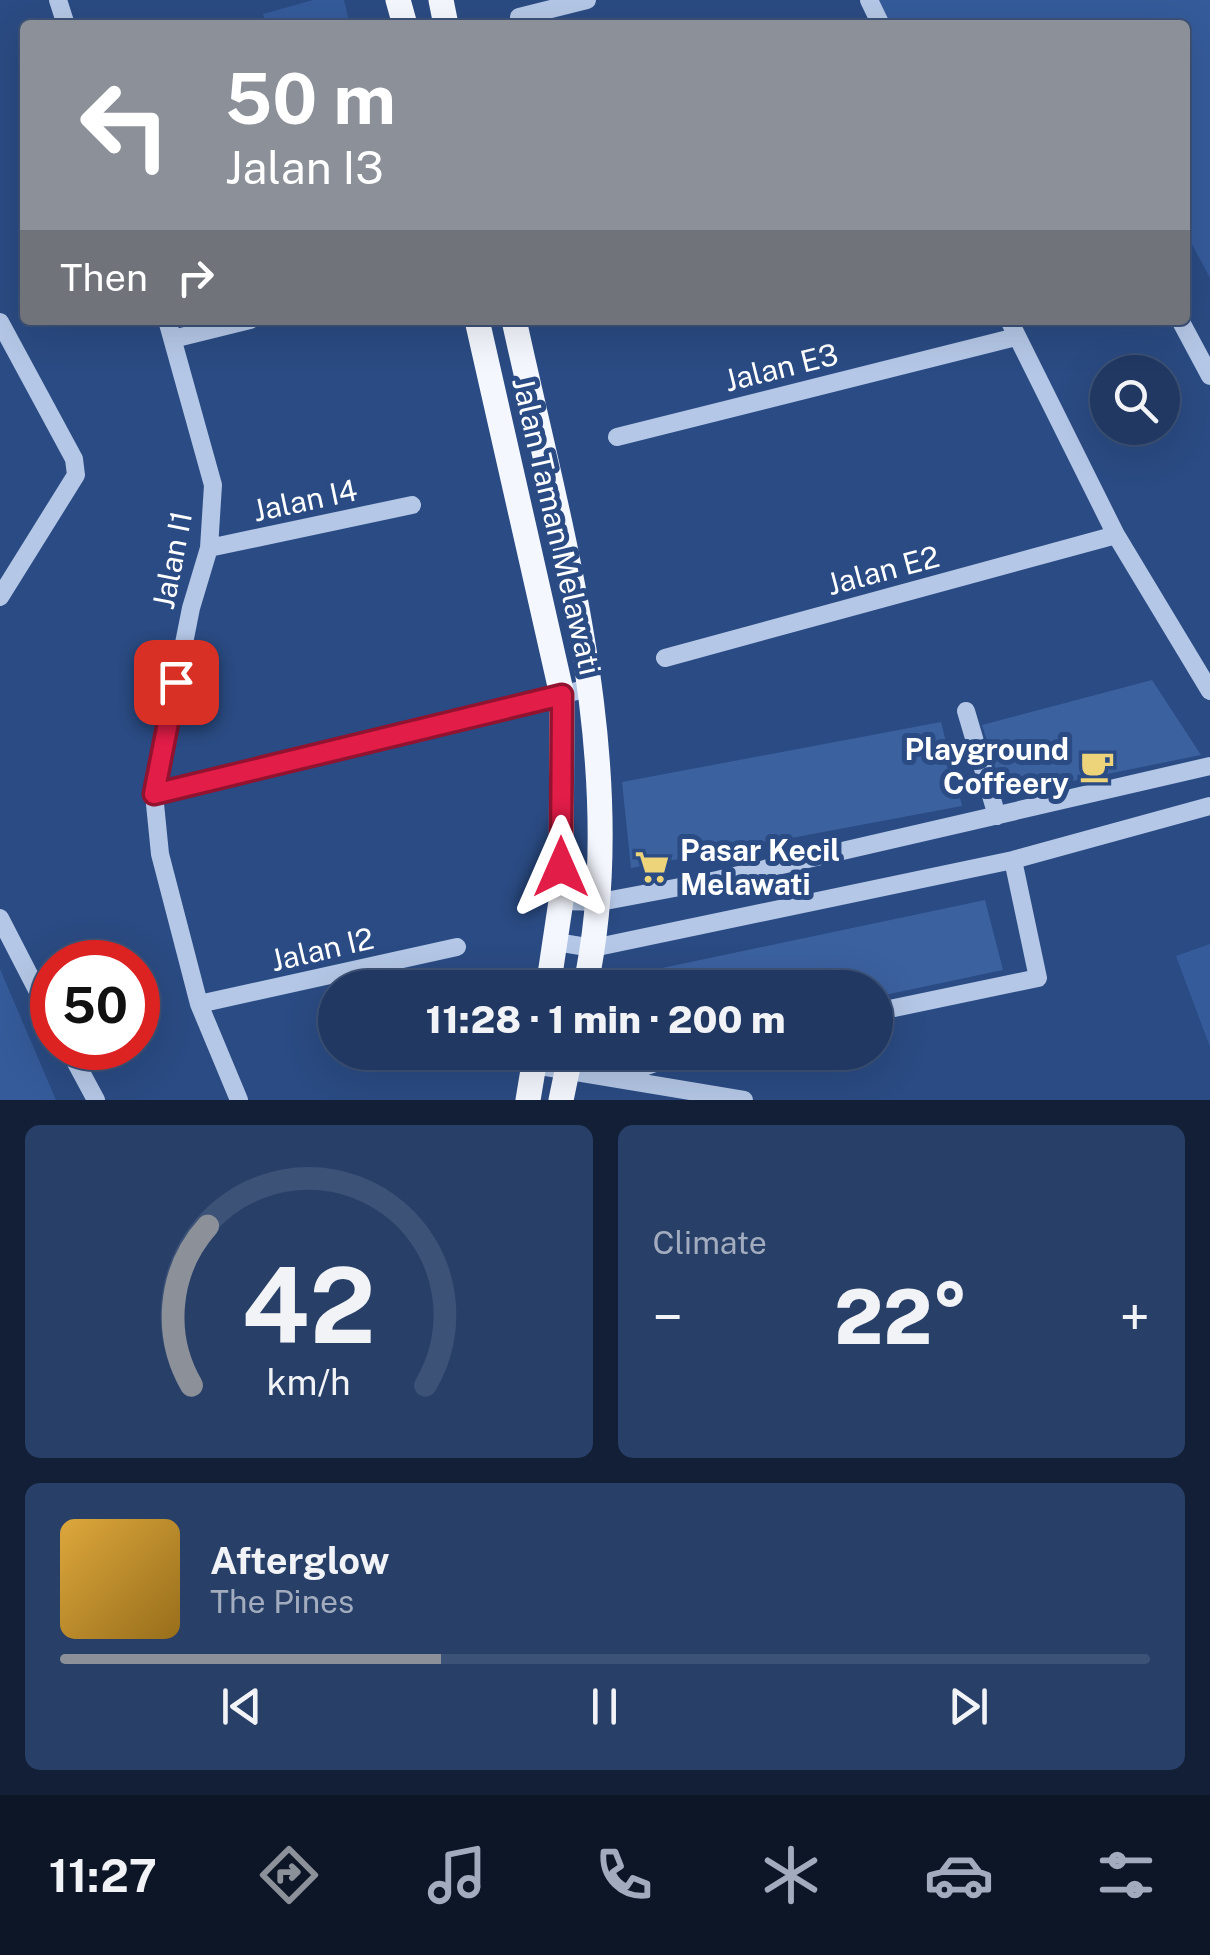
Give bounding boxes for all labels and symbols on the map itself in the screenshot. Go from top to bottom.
street label: Jalan E3 [720,336,842,398]
street label: Jalan Taman Melawati [505,374,609,678]
street label: Jalan I4 [250,471,360,529]
street label: Jalan I1 [145,508,199,612]
street label: Jalan E2 [823,538,943,602]
pin [134,640,219,725]
place label: Playground Coffeery [905,731,1069,801]
cafe icon: Playground Coffeery [1078,747,1116,785]
position arrow [509,815,613,919]
place label: Pasar Kecil Melawati [680,832,840,902]
supermarket icon: Pasar Kecil Melawati [633,848,671,886]
street label: Jalan I2 [267,920,377,978]
speed limit sign: 50 [30,940,160,1070]

